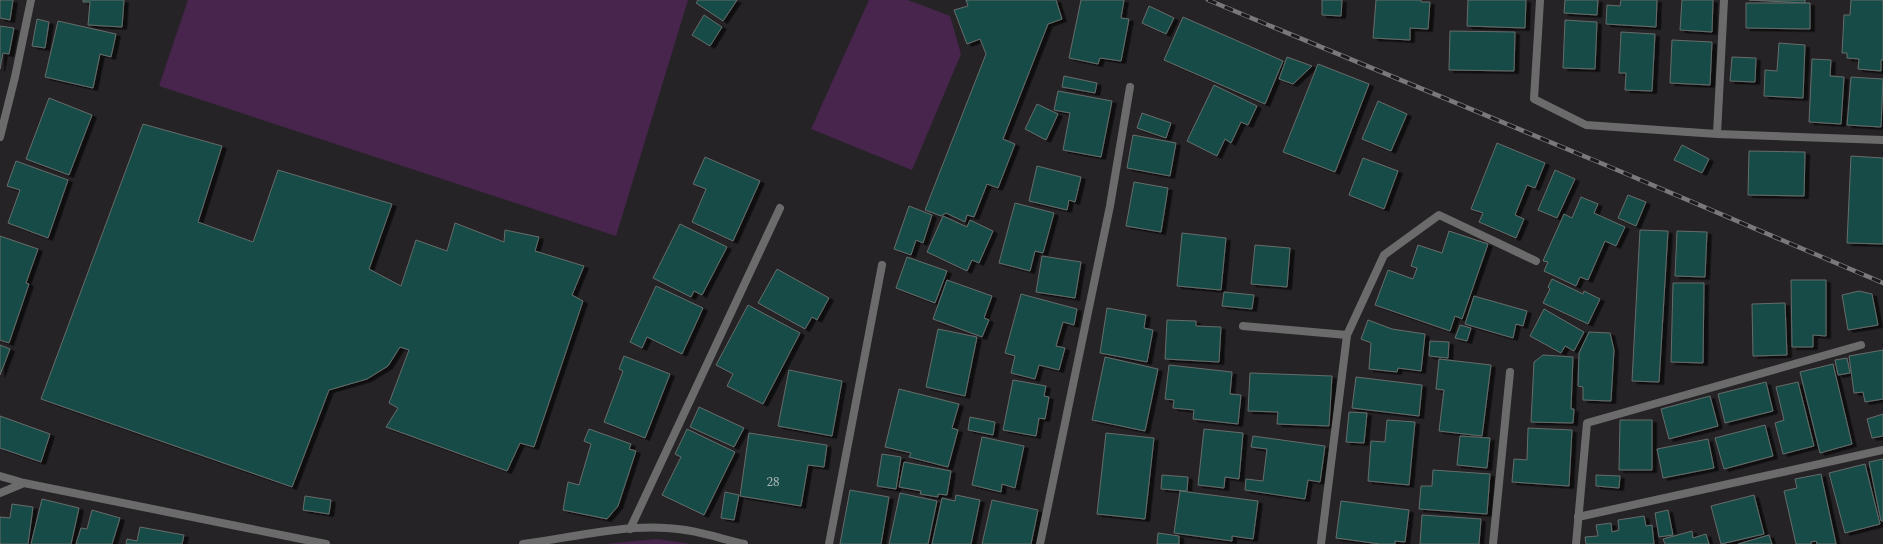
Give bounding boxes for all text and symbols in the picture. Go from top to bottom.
house number: 28 [767,472,780,492]

